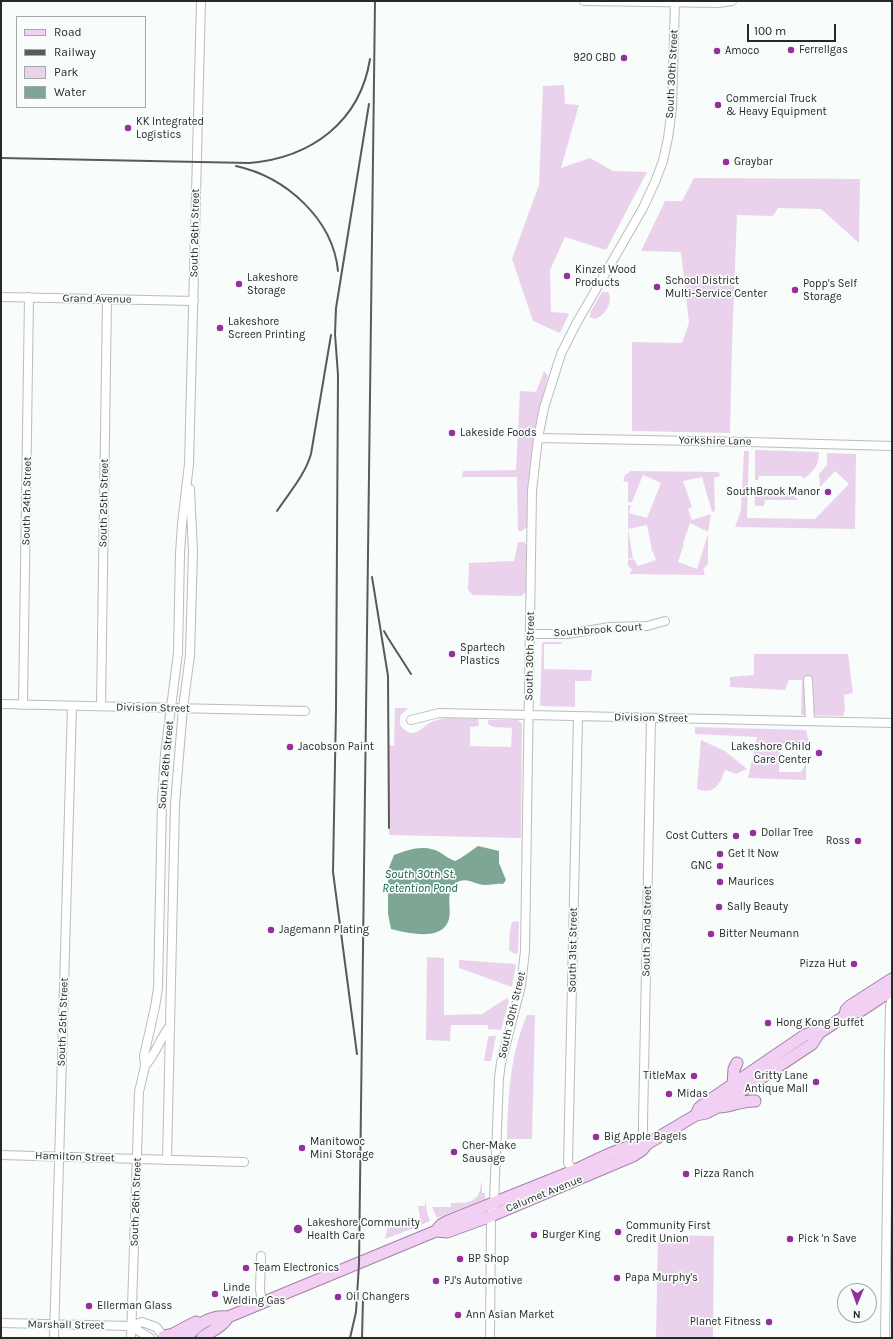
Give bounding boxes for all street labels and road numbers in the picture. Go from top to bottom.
street label: South 30th Street [663,29,681,119]
street label: South 26th Street [188,188,202,278]
street label: Grand Avenue [62,292,132,306]
street label: Yorkshire Lane [678,434,752,448]
street label: South 24th Street [20,456,34,546]
street label: South 25th Street [97,458,111,548]
street label: South 30th Street [523,611,537,701]
street label: Southbrook Court [553,620,643,640]
street label: Division Street [116,701,190,715]
street label: Division Street [614,711,688,725]
street label: South 26th Street [156,720,176,810]
street label: South 32nd Street [640,885,654,977]
street label: South 31st Street [566,907,580,993]
street label: South 30th Street [496,970,528,1060]
street label: South 25th Street [55,977,71,1067]
street label: Hamilton Street [35,1149,115,1165]
street label: South 26th Street [128,1157,144,1247]
street label: Calumet Avenue [504,1173,584,1215]
street label: Marshall Street [27,1318,105,1332]

